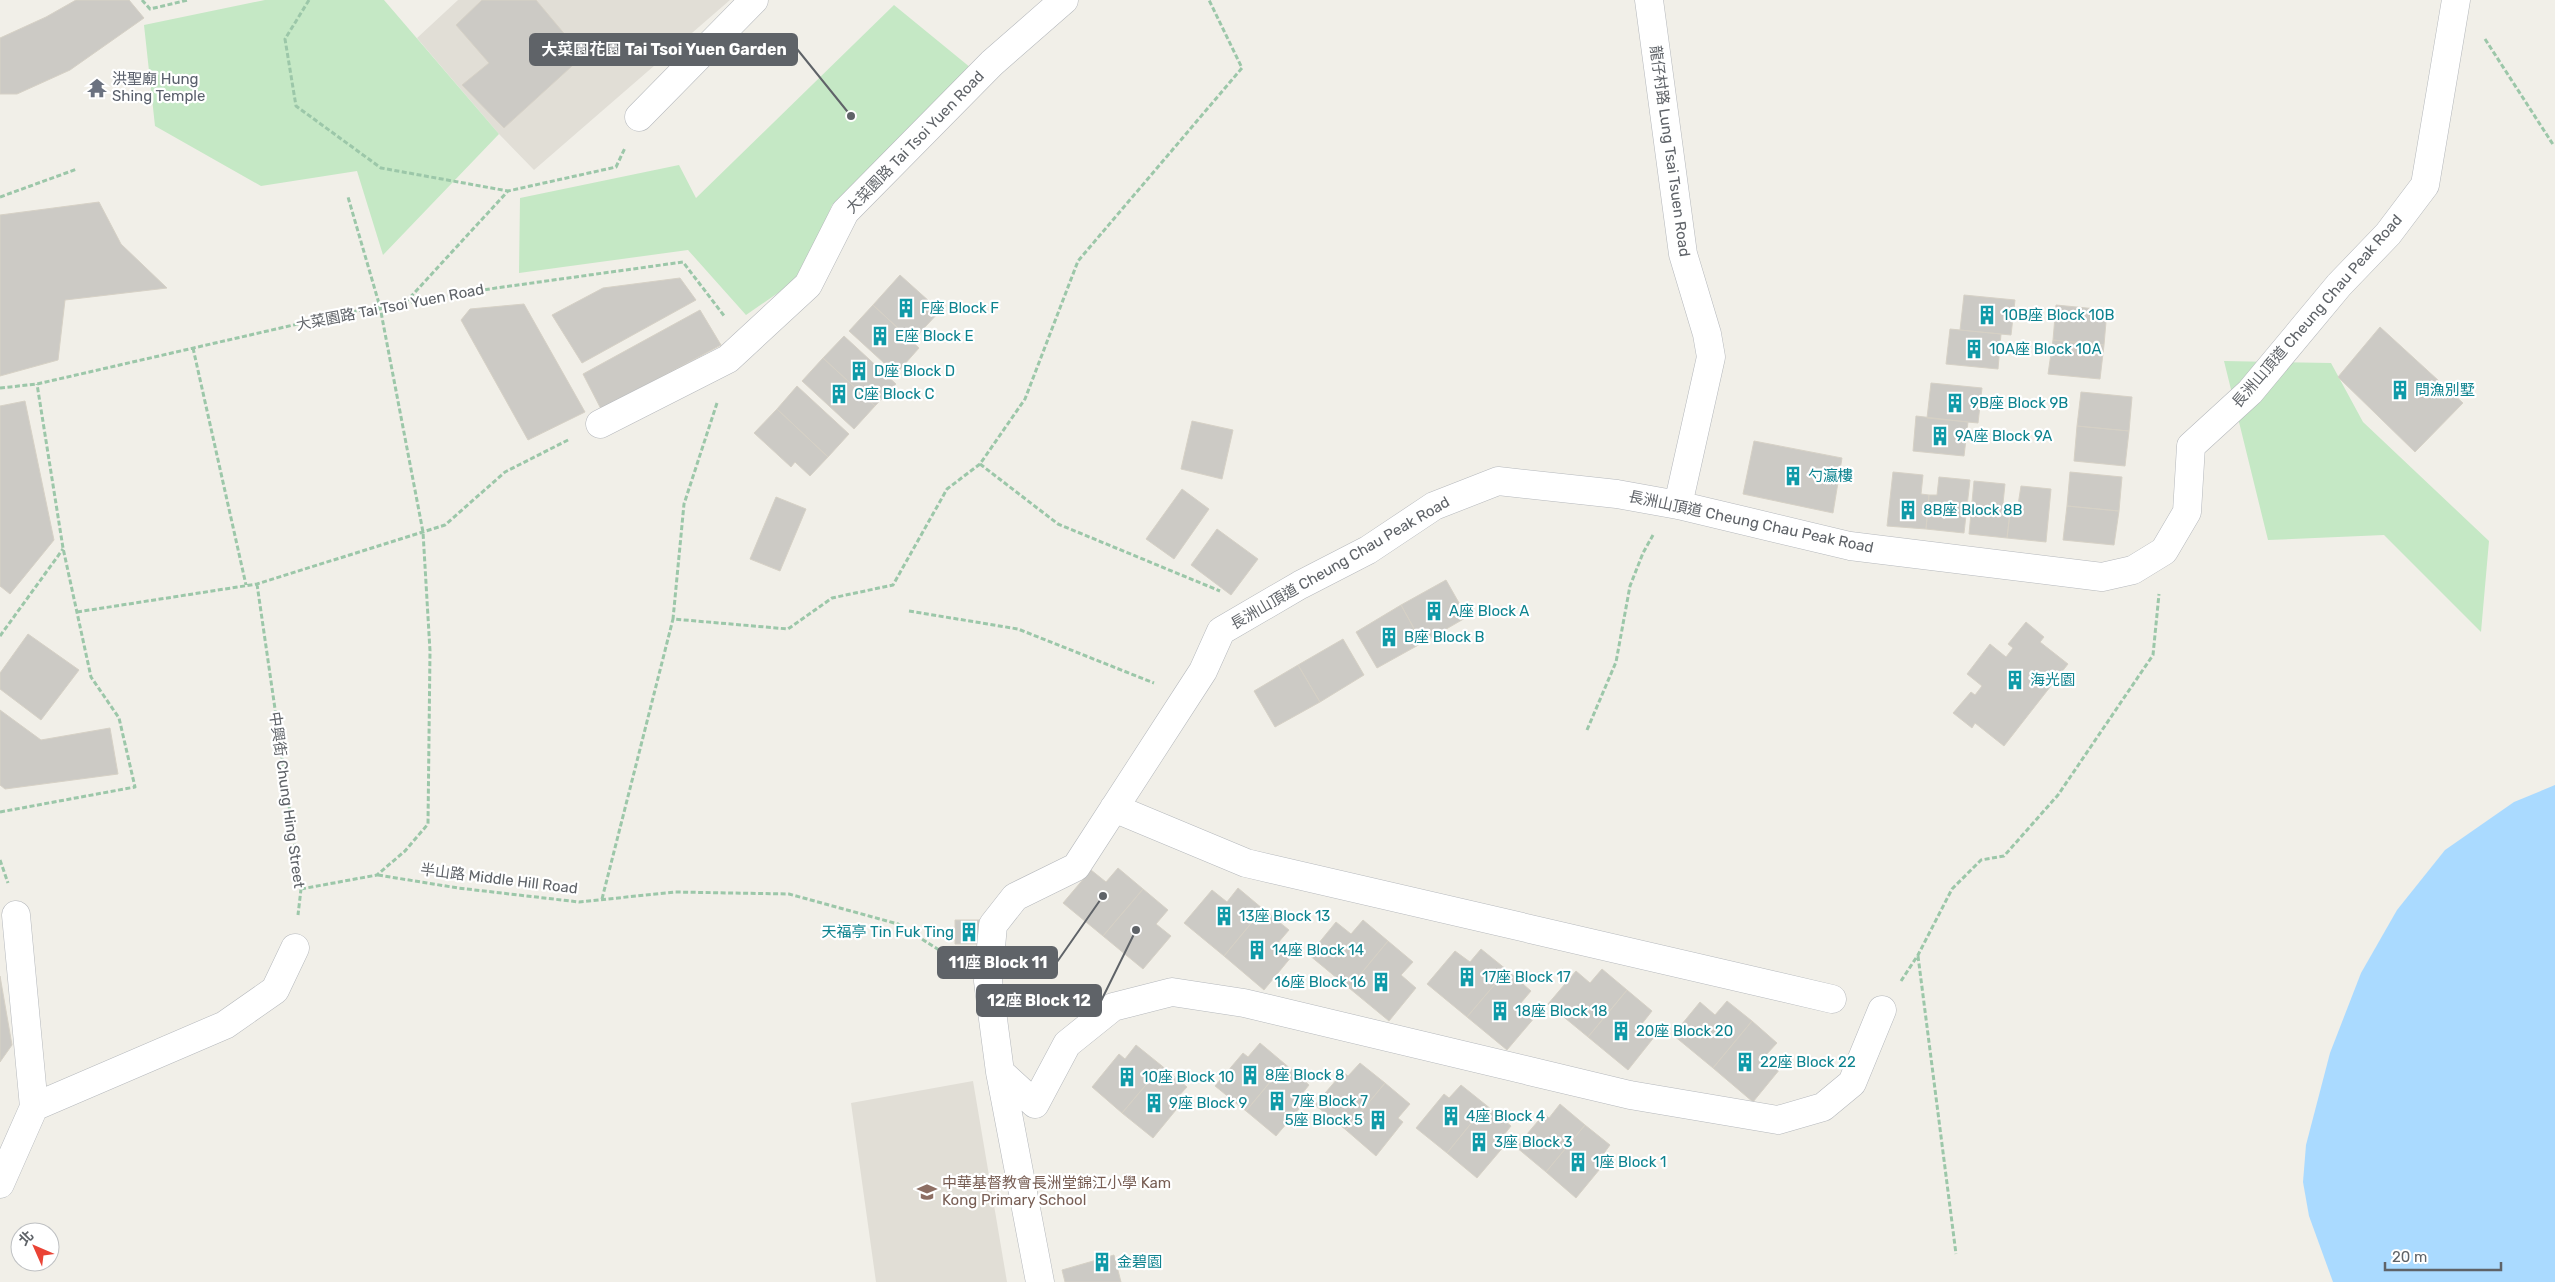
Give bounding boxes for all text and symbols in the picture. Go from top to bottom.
callout: 大菜園花園 Tai Tsoi Yuen Garden [530,34,797,65]
text: 大菜園花園 Tai Tsoi Yuen Garden [541,40,787,59]
street label: 龍仔村路 Lung Tsai Tsuen Road [1646,44,1694,258]
street label: 大菜園路 Tai Tsoi Yuen Road [842,67,988,217]
place label: 洪聖廟 Hung Shing Temple [112,70,205,105]
temple icon: 洪聖廟 Hung Shing Temple [86,77,108,99]
street label: 長洲山頂道 Cheung Chau Peak Road [2228,211,2406,411]
street label: 大菜園路 Tai Tsoi Yuen Road [294,280,486,334]
building icon: F座 Block F [895,297,917,319]
place label: F座 Block F [921,299,999,317]
building icon: 10B座 Block 10B [1976,304,1998,326]
place label: 10B座 Block 10B [2002,306,2114,324]
building icon: E座 Block E [869,325,891,347]
place label: E座 Block E [895,327,974,345]
building icon: 10A座 Block 10A [1963,338,1985,360]
place label: 10A座 Block 10A [1989,340,2101,358]
building icon: D座 Block D [848,360,870,382]
place label: D座 Block D [874,362,955,380]
building icon: 問漁別墅 [2389,379,2411,401]
place label: 問漁別墅 [2415,381,2475,399]
building icon: C座 Block C [828,383,850,405]
place label: C座 Block C [854,385,934,403]
building icon: 9B座 Block 9B [1944,392,1966,414]
place label: 9B座 Block 9B [1970,394,2068,412]
building icon: 9A座 Block 9A [1929,425,1951,447]
place label: 9A座 Block 9A [1955,427,2052,445]
building icon: 勺瀛樓 [1782,465,1804,487]
place label: 勺瀛樓 [1808,467,1853,485]
street label: 長洲山頂道 Cheung Chau Peak Road [1627,487,1875,557]
street label: 長洲山頂道 Cheung Chau Peak Road [1227,493,1453,633]
building icon: 8B座 Block 8B [1897,499,1919,521]
place label: 8B座 Block 8B [1923,501,2023,519]
building icon: A座 Block A [1423,600,1445,622]
place label: A座 Block A [1449,602,1529,620]
building icon: B座 Block B [1378,626,1400,648]
place label: B座 Block B [1404,628,1485,646]
building icon: 海光園 [2004,669,2026,691]
place label: 海光園 [2030,671,2075,689]
street label: 中興街 Chung Hing Street [266,711,308,890]
street label: 半山路 Middle Hill Road [419,860,579,898]
building icon: 13座 Block 13 [1213,905,1235,927]
place label: 13座 Block 13 [1239,907,1330,925]
building icon: 天福亭 Tin Fuk Ting [958,921,980,943]
place label: 天福亭 Tin Fuk Ting [821,923,954,941]
building icon: 14座 Block 14 [1246,939,1268,961]
place label: 14座 Block 14 [1272,941,1364,959]
callout: 11座 Block 11 [938,947,1057,978]
text: 11座 Block 11 [949,953,1047,972]
building icon: 17座 Block 17 [1456,966,1478,988]
place label: 17座 Block 17 [1482,968,1571,986]
building icon: 16座 Block 16 [1370,971,1392,993]
place label: 16座 Block 16 [1275,973,1366,991]
callout: 12座 Block 12 [977,985,1101,1016]
text: 12座 Block 12 [987,991,1091,1010]
building icon: 18座 Block 18 [1489,1000,1511,1022]
place label: 18座 Block 18 [1515,1002,1607,1020]
building icon: 20座 Block 20 [1610,1020,1632,1042]
place label: 20座 Block 20 [1636,1022,1733,1040]
building icon: 22座 Block 22 [1734,1051,1756,1073]
place label: 22座 Block 22 [1760,1053,1856,1071]
building icon: 8座 Block 8 [1239,1064,1261,1086]
building icon: 10座 Block 10 [1116,1066,1138,1088]
place label: 8座 Block 8 [1265,1066,1345,1084]
place label: 10座 Block 10 [1142,1068,1234,1086]
building icon: 7座 Block 7 [1266,1090,1288,1112]
building icon: 9座 Block 9 [1143,1092,1165,1114]
place label: 7座 Block 7 [1292,1092,1368,1110]
place label: 9座 Block 9 [1169,1094,1247,1112]
building icon: 4座 Block 4 [1440,1105,1462,1127]
place label: 4座 Block 4 [1466,1107,1545,1125]
building icon: 5座 Block 5 [1367,1109,1389,1131]
place label: 5座 Block 5 [1285,1111,1363,1129]
building icon: 3座 Block 3 [1468,1131,1490,1153]
place label: 3座 Block 3 [1494,1133,1573,1151]
building icon: 1座 Block 1 [1567,1151,1589,1173]
place label: 1座 Block 1 [1593,1153,1666,1171]
place label: 中華基督教會長洲堂錦江小學 Kam Kong Primary School [942,1174,1171,1209]
school or university icon: 中華基督教會長洲堂錦江小學 Kam Kong Primary School [916,1181,938,1203]
north arrow [10,1222,60,1272]
text: 北 [15,1227,37,1249]
scale bar [2385,1240,2501,1272]
text: 20 m [2392,1248,2427,1266]
building icon: 金碧園 [1091,1251,1113,1273]
place label: 金碧園 [1117,1253,1162,1271]

